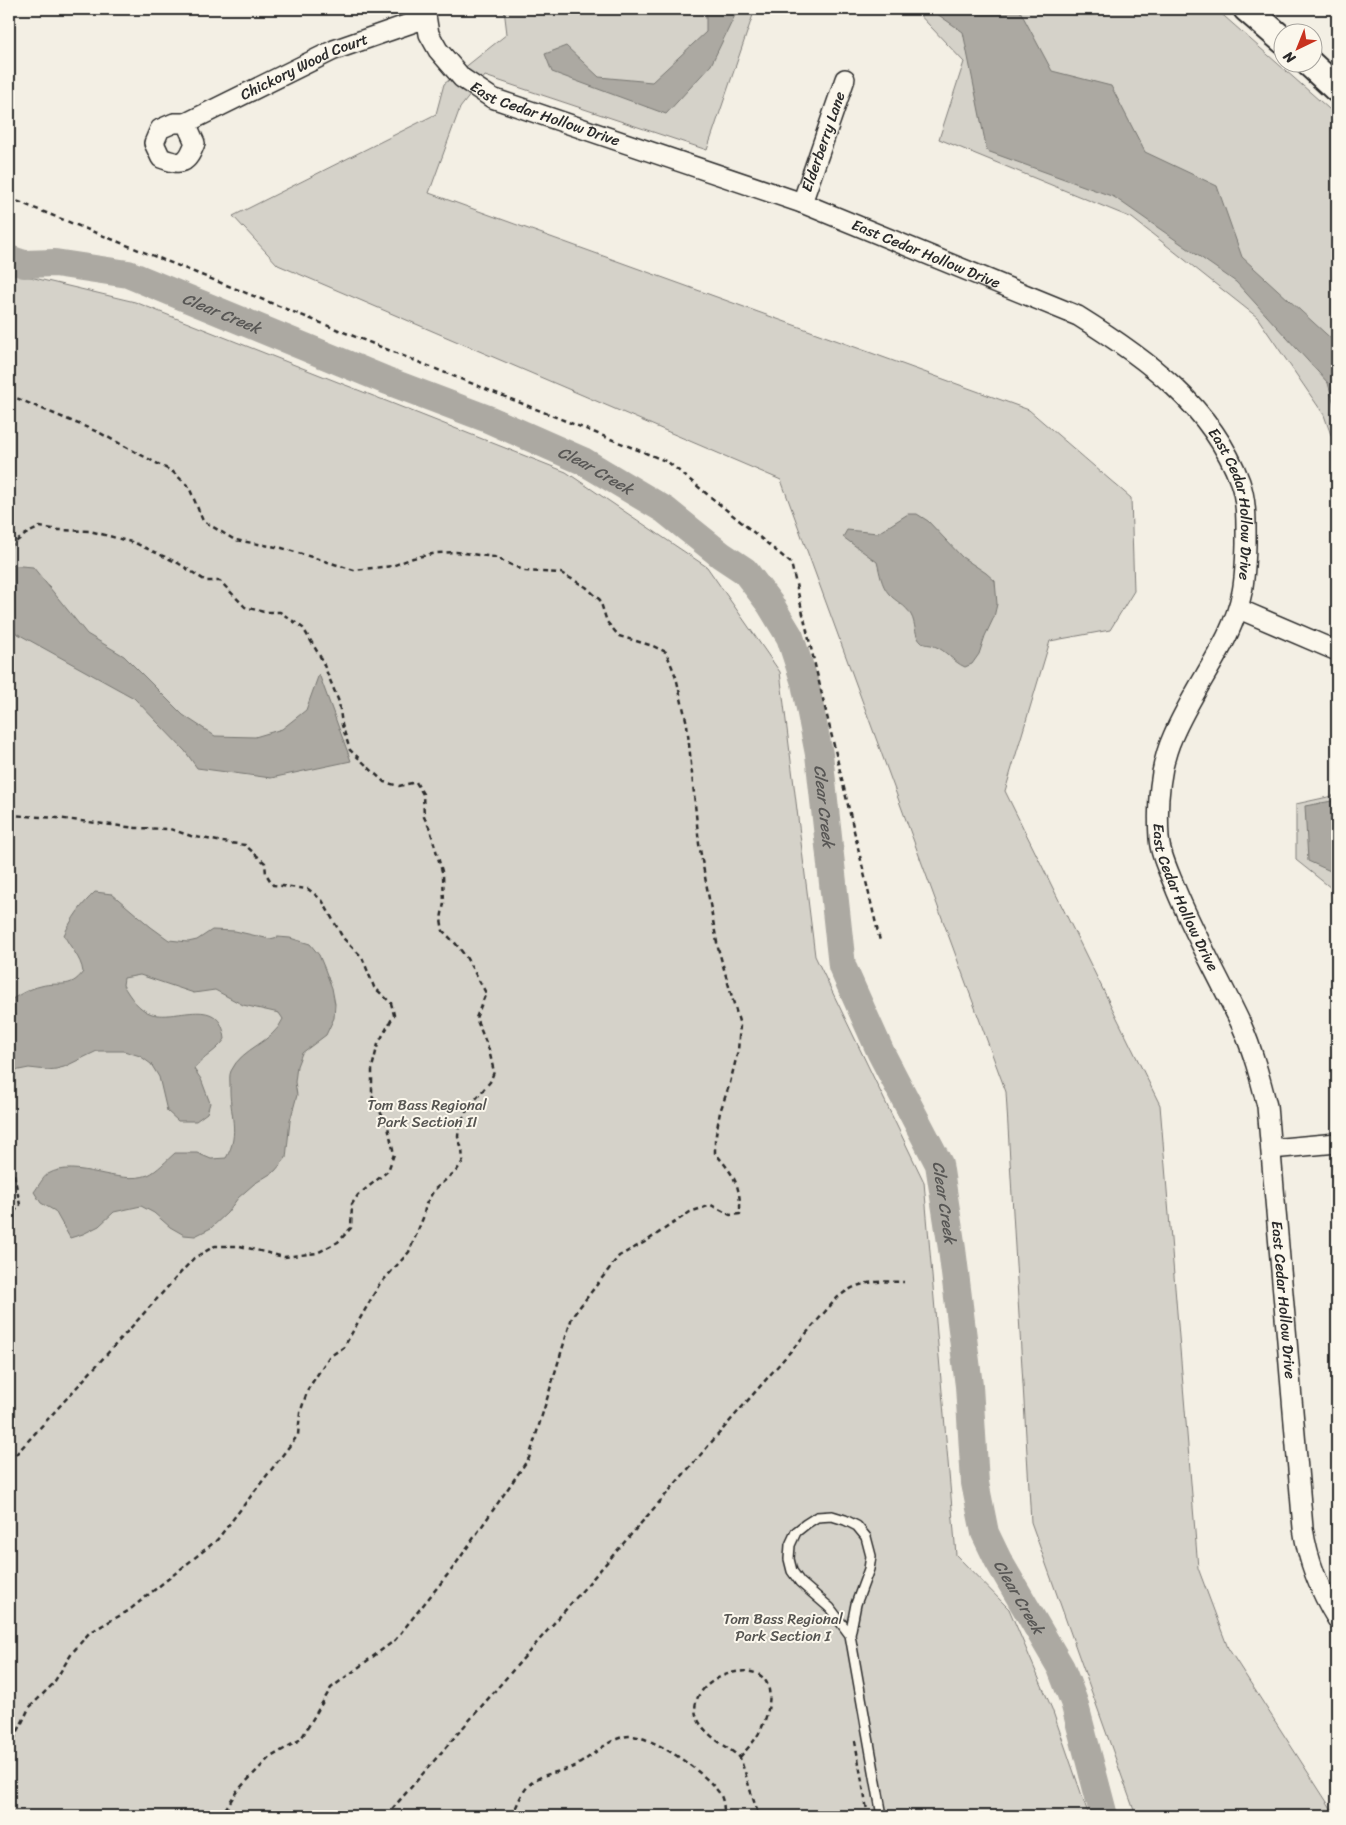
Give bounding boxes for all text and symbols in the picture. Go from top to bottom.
north arrow [1274,22,1324,72]
street label: Chickory Wood Court [236,26,372,107]
text: N [1277,44,1302,70]
street label: East Cedar Hollow Drive [465,74,624,154]
street label: Elderberry Lane [794,88,853,195]
street label: East Cedar Hollow Drive [848,212,1005,296]
water label: Clear Creek [178,283,268,343]
street label: East Cedar Hollow Drive [1201,422,1259,582]
water label: Clear Creek [553,437,641,504]
water label: Clear Creek [806,763,844,851]
street label: East Cedar Hollow Drive [1145,823,1226,976]
park label: Tom Bass Regional Park Section II [367,1092,487,1135]
water label: Clear Creek [924,1159,966,1248]
street label: East Cedar Hollow Drive [1264,1220,1303,1380]
water label: Clear Creek [986,1554,1054,1642]
park label: Tom Bass Regional Park Section I [723,1606,843,1649]

